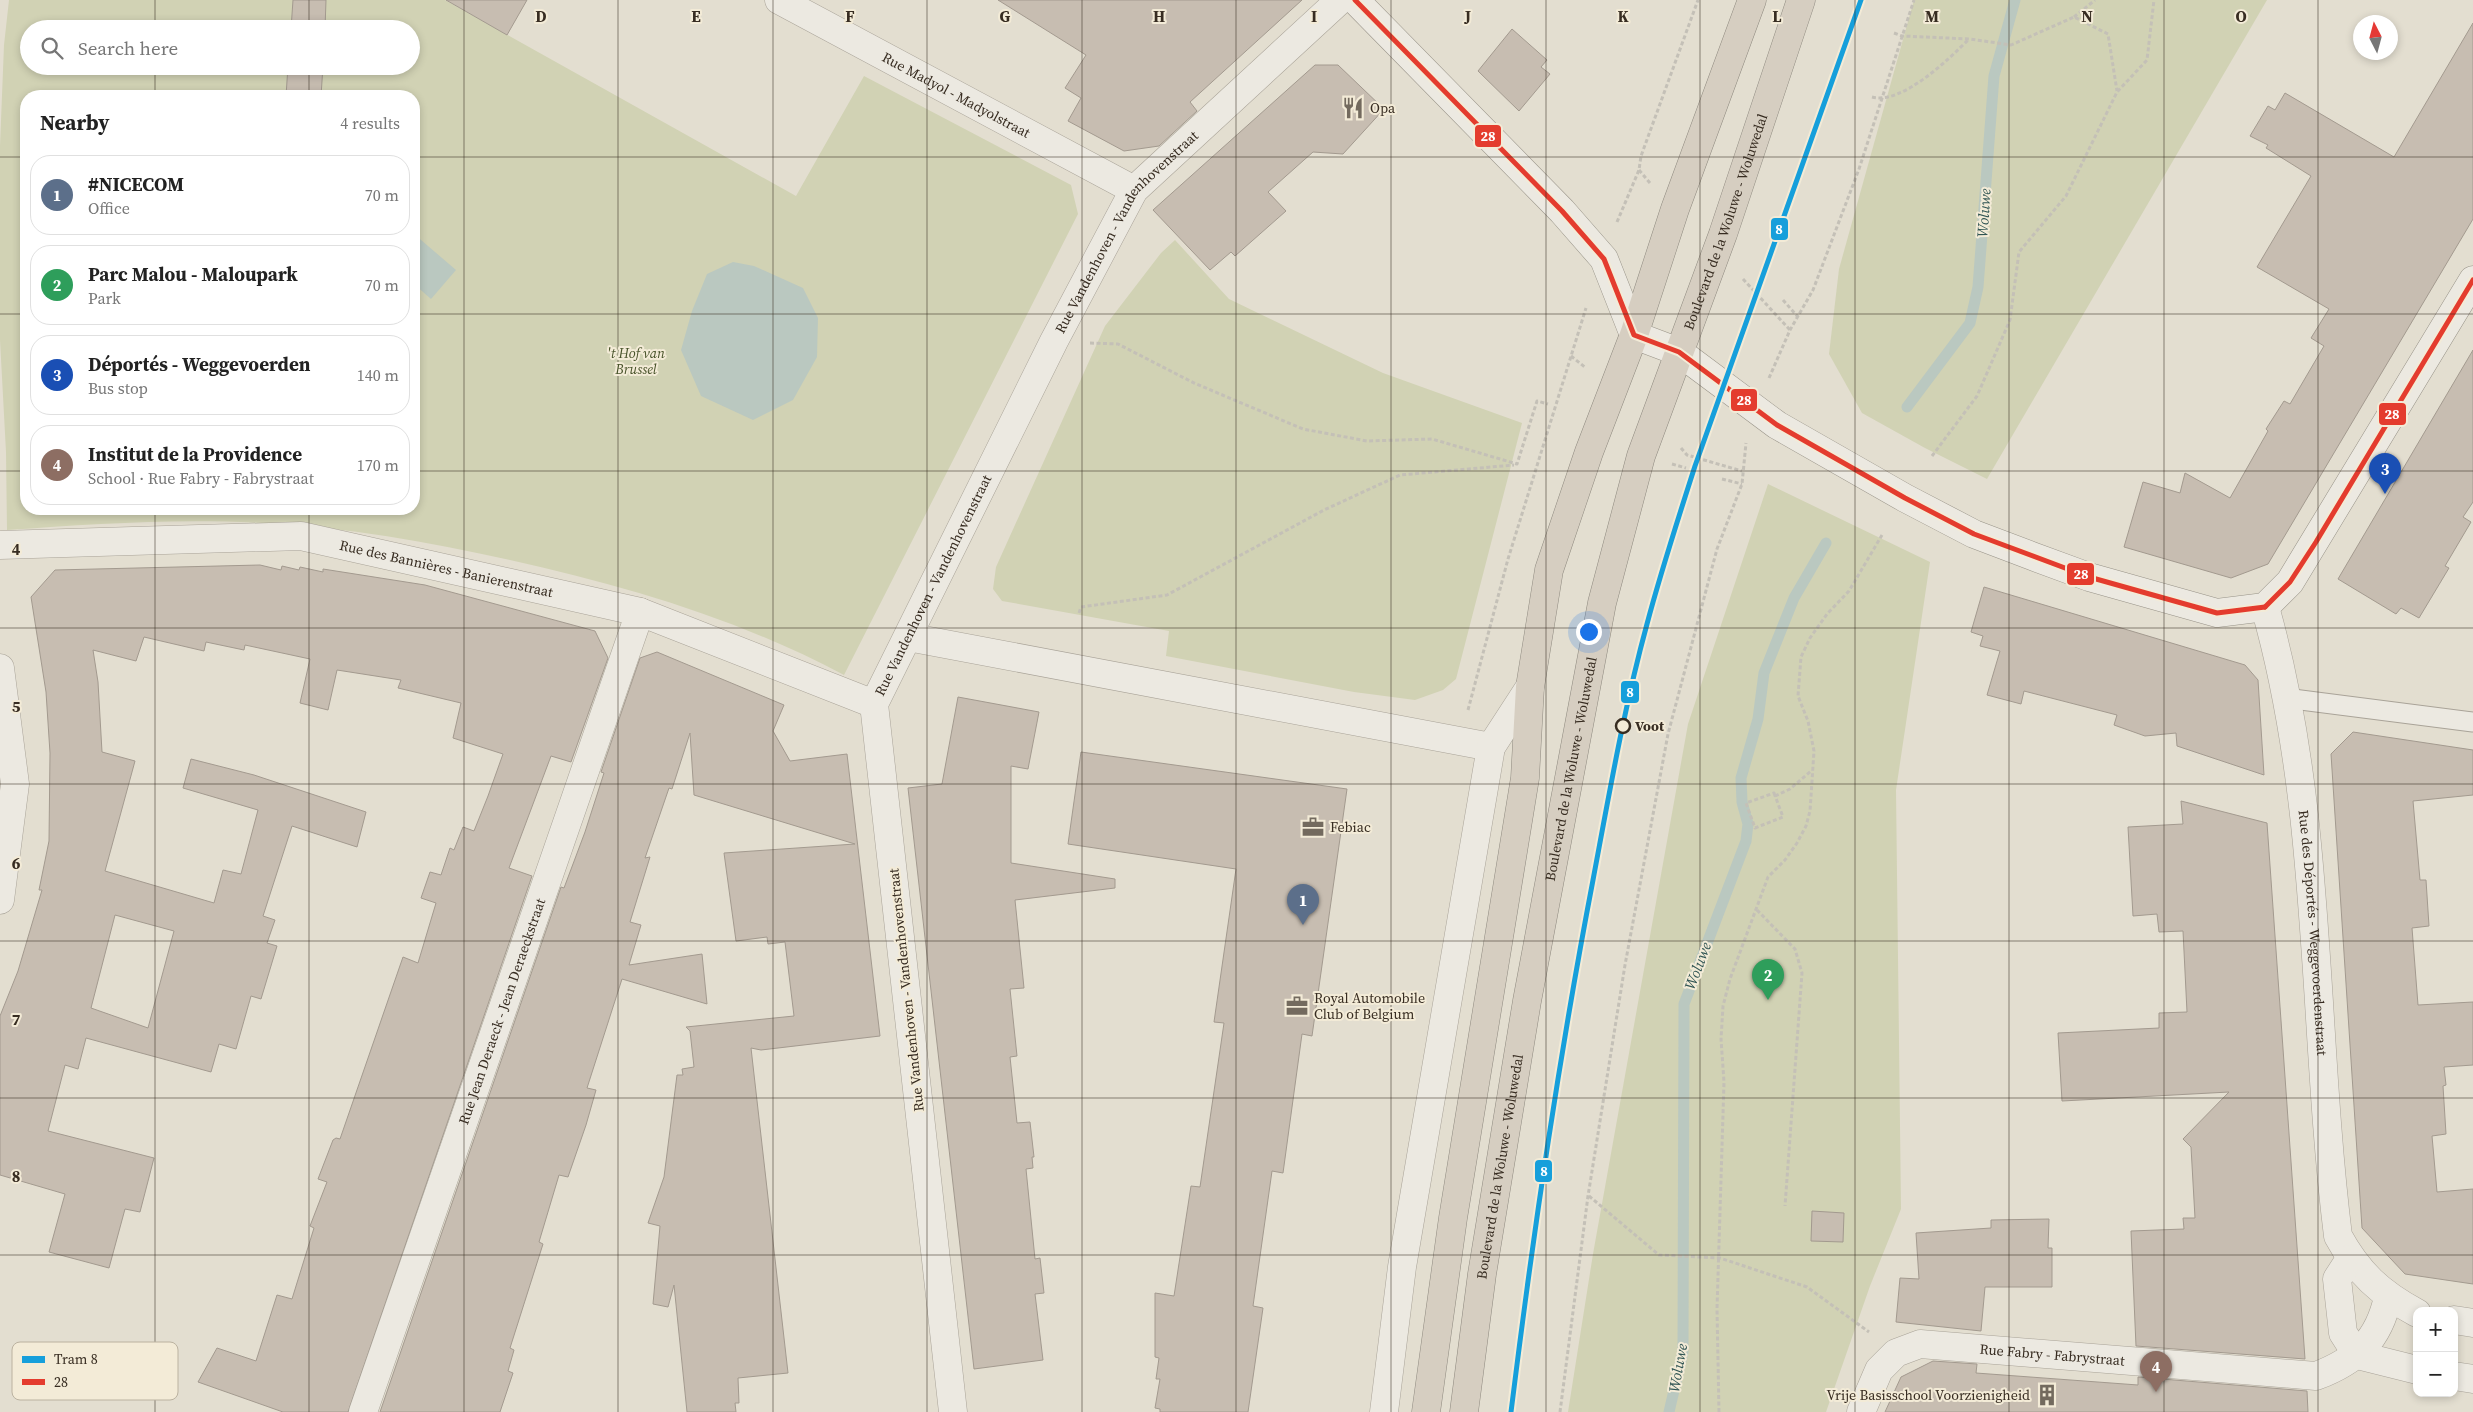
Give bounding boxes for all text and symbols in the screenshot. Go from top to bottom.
text: D [535,5,547,27]
text: E [691,5,701,27]
text: F [845,5,855,27]
text: G [1000,5,1011,27]
text: H [1153,5,1165,27]
text: I [1311,5,1317,27]
text: J [1464,5,1471,27]
text: K [1617,5,1629,27]
text: L [1772,5,1782,27]
text: M [1925,5,1939,27]
text: N [2081,5,2093,27]
text: O [2235,5,2247,27]
north arrow [2353,15,2398,60]
search box [20,20,420,75]
icon: search [38,34,66,62]
text: Search here [78,35,178,61]
street label: Rue Madyol - Madyolstraat [879,47,1034,143]
restaurant icon: Opa [1340,95,1366,121]
place label: Opa [1370,98,1396,118]
text: Nearby [40,108,110,137]
street label: Boulevard de la Woluwe - Woluwedal [1678,111,1772,333]
text: 4 results [340,112,400,134]
line badge: 28 [1474,124,1502,148]
street label: Rue Vandenhoven - Vandenhovenstraat [1050,125,1203,337]
text: 28 [1480,126,1496,146]
text: #NICECOM [88,171,184,197]
text: 1 [53,184,61,206]
text: 70 m [365,184,399,206]
water label: Woluwe [1971,188,1996,238]
text: Office [88,197,130,219]
line badge: 8 [1770,217,1789,241]
text: 8 [1775,219,1783,239]
text: Parc Malou - Maloupark [88,261,298,287]
text: 2 [53,274,61,296]
text: 70 m [365,274,399,296]
text: Park [88,287,121,309]
park label: 't Hof van Brussel [607,343,665,379]
text: Déportés - Weggevoerden [88,351,311,377]
text: 3 [53,364,61,386]
text: 140 m [357,364,399,386]
text: Bus stop [88,377,148,399]
line badge: 28 [1730,388,1758,412]
text: 28 [1736,390,1752,410]
line badge: 28 [2378,402,2407,426]
text: 28 [2384,404,2400,424]
text: Institut de la Providence [88,441,302,467]
pin: 3 [2369,453,2401,494]
text: 4 [53,454,61,476]
text: 170 m [357,454,399,476]
text: School · Rue Fabry - Fabrystraat [88,467,314,489]
street label: Rue Vandenhoven - Vandenhovenstraat [870,471,996,699]
street label: Rue des Bannières - Banierenstraat [338,535,555,602]
text: 4 [12,538,21,560]
line badge: 28 [2066,562,2095,586]
text: 28 [2073,564,2089,584]
your location [1576,619,1602,645]
street label: Boulevard de la Woluwe - Woluwedal [1540,655,1602,883]
line badge: 8 [1620,680,1640,704]
text: 8 [1626,682,1634,702]
text: 5 [12,695,21,717]
place label: Voot [1635,716,1665,736]
marker: Voot [1615,718,1631,734]
street label: Rue des Déportés - Weggevoerdenstraat [2294,809,2332,1057]
office icon: Febiac [1300,814,1326,840]
place label: Febiac [1330,817,1371,837]
text: 6 [12,852,21,874]
street label: Rue Vandenhoven - Vandenhovenstraat [883,867,929,1113]
pin: 1 [1287,884,1319,925]
street label: Rue Jean Deraeck - Jean Deraeckstraat [453,895,550,1127]
water label: Woluwe [1679,939,1716,993]
pin: 2 [1752,959,1784,1000]
place label: Royal Automobile Club of Belgium [1314,988,1425,1024]
office icon: Royal Automobile Club of Belgium [1284,993,1310,1019]
text: 7 [12,1008,21,1030]
street label: Boulevard de la Woluwe - Woluwedal [1471,1053,1528,1280]
line badge: 8 [1534,1159,1553,1183]
text: 8 [1540,1161,1548,1181]
text: 8 [12,1165,20,1187]
map controls [2413,1307,2458,1397]
button: + [2413,1307,2458,1352]
street label: Rue Fabry - Fabrystraat [1979,1339,2126,1371]
legend [12,1342,178,1400]
water label: Woluwe [1663,1342,1692,1394]
text: Tram 8 [54,1349,98,1369]
pin: 4 [2140,1351,2172,1392]
button: − [2413,1352,2458,1397]
text: 28 [54,1372,68,1392]
building icon: Vrije Basisschool Voorzienigheid [2034,1382,2060,1408]
place label: Vrije Basisschool Voorzienigheid [1826,1385,2030,1405]

